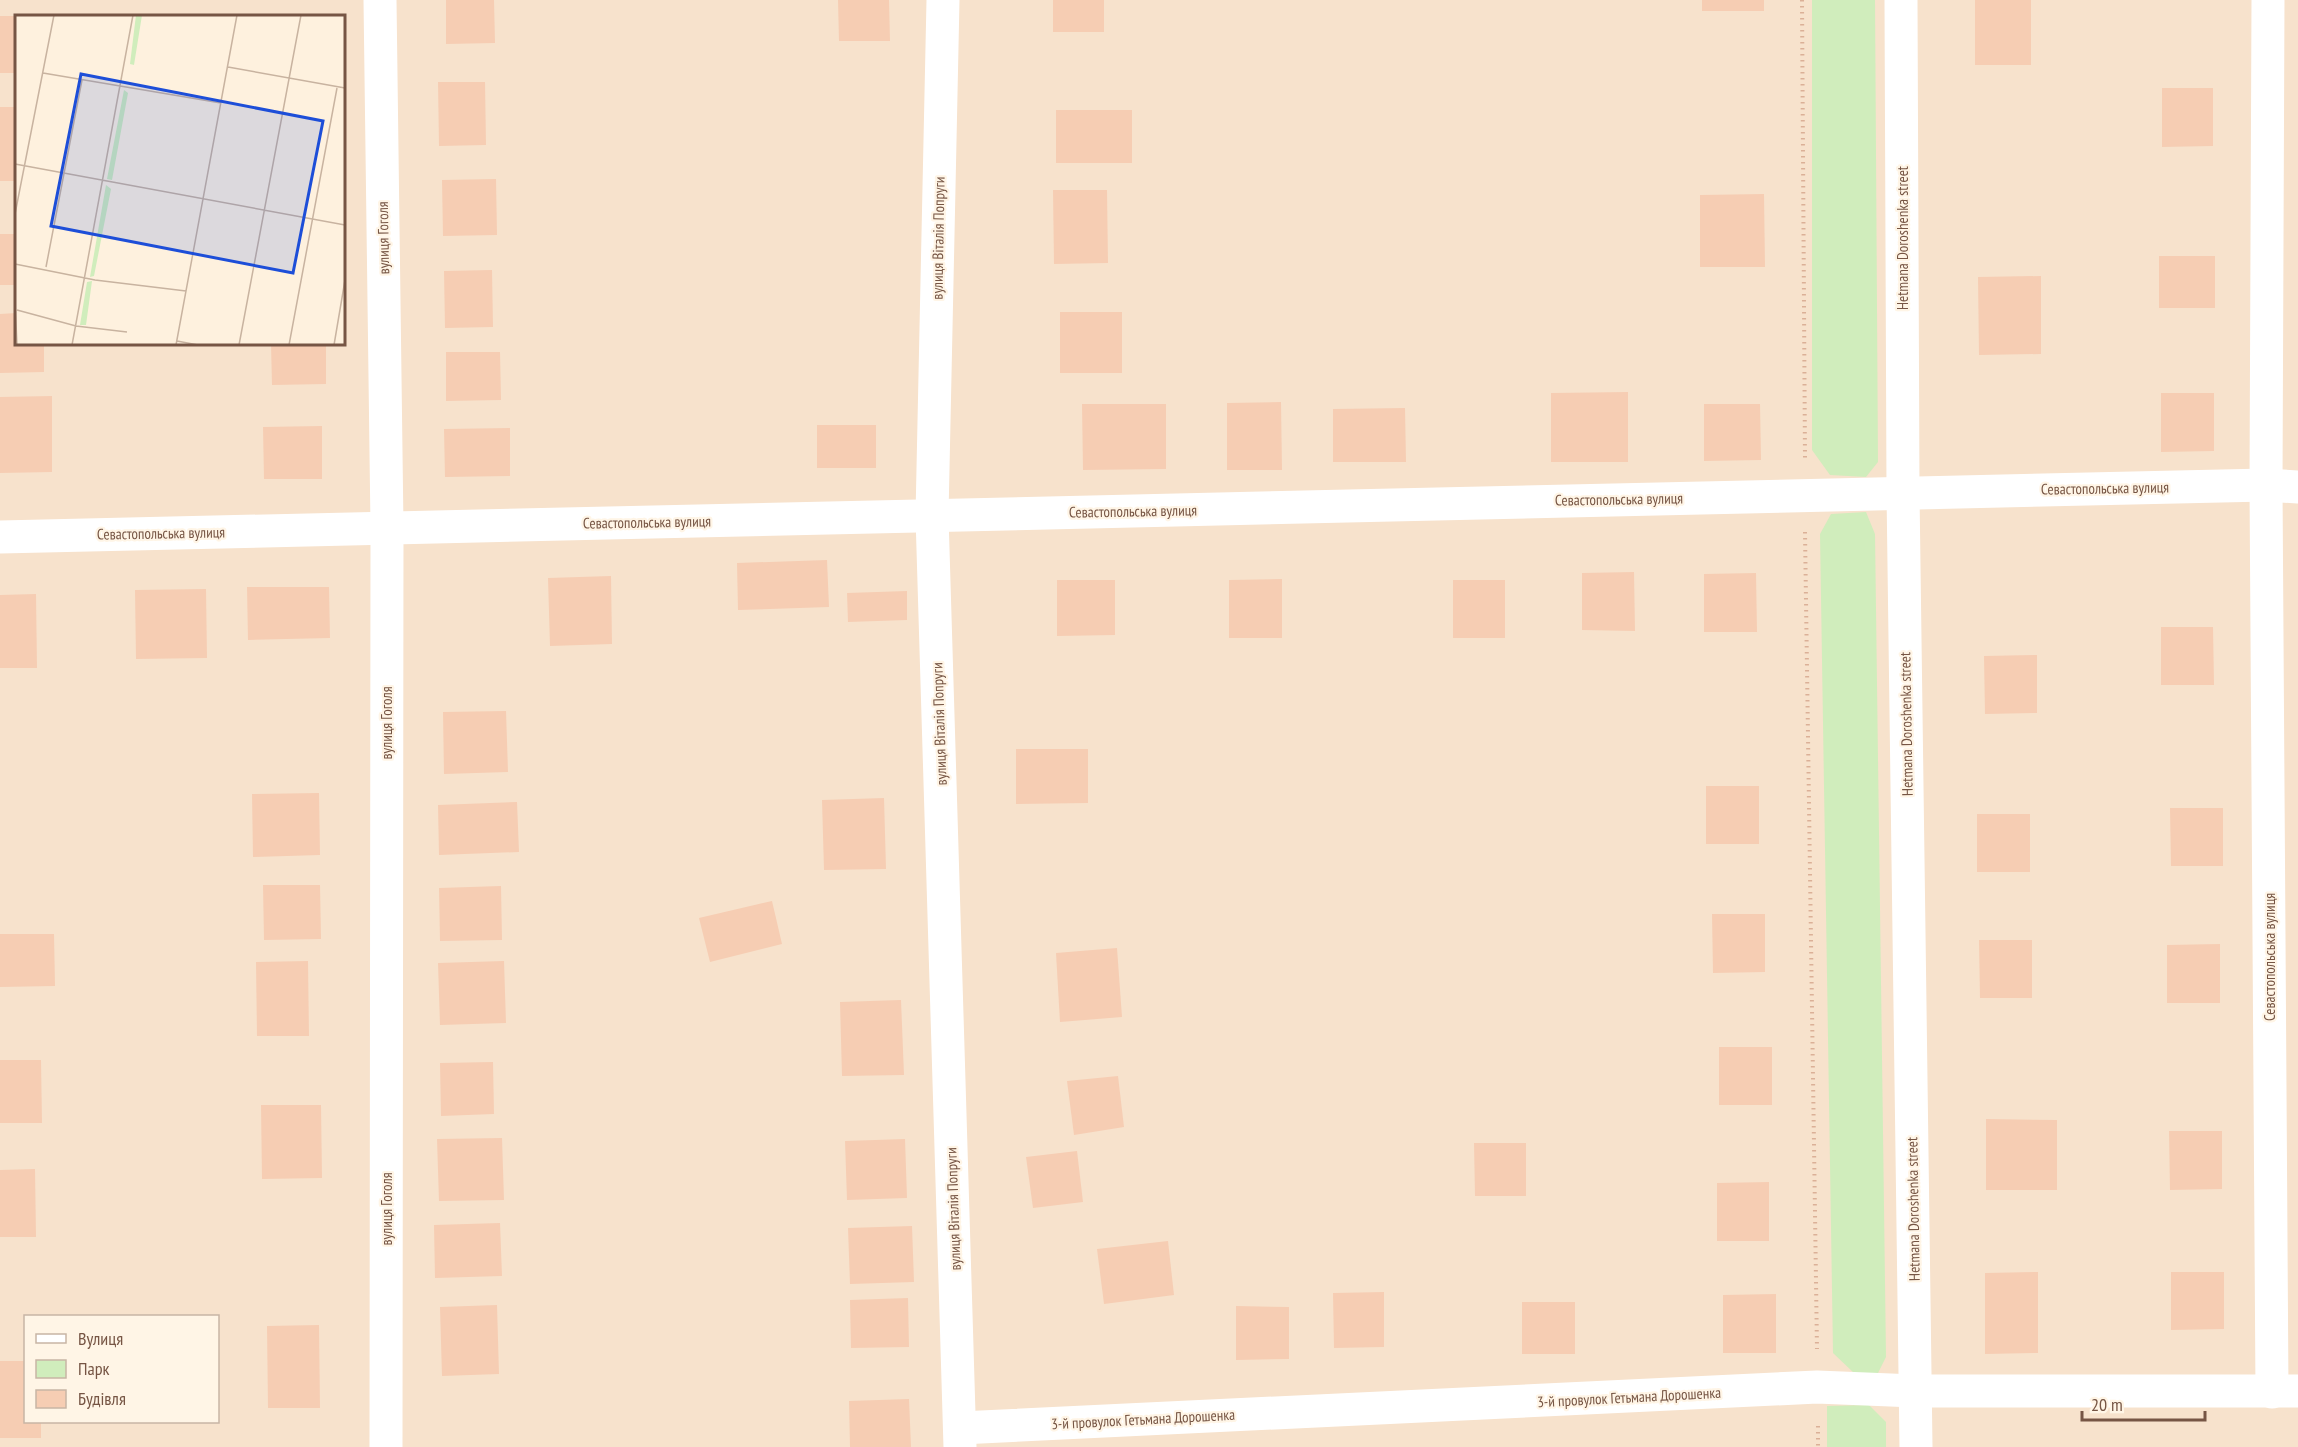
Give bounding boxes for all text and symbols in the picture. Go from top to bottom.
inset map [15,15,345,345]
street label: Hetmana Doroshenka street [1893,166,1912,310]
street label: вулиця Віталія Попруги [927,176,949,300]
street label: вулиця Гоголя [373,201,393,275]
street label: Севастопольська вулиця [2041,477,2169,499]
street label: Севастопольська вулиця [1555,488,1683,510]
street label: Севастопольська вулиця [1069,500,1197,522]
street label: Севастопольська вулиця [583,511,711,533]
street label: Севастопольська вулиця [97,522,225,544]
street label: Hetmana Doroshenka street [1895,652,1917,796]
street label: вулиця Віталія Попруги [927,662,951,786]
street label: вулиця Гоголя [377,686,396,759]
street label: Севастопольська вулиця [2260,893,2279,1021]
street label: Hetmana Doroshenka street [1902,1137,1924,1281]
street label: вулиця Віталія Попруги [941,1147,965,1271]
street label: вулиця Гоголя [377,1172,396,1245]
legend [24,1315,219,1423]
text: Вулиця [78,1327,123,1350]
text: Парк [78,1357,109,1380]
street label: 3-й провулок Гетьмана Дорошенка [1537,1383,1721,1411]
scale bar [2082,1384,2205,1422]
text: Будівля [78,1387,126,1410]
text: 20 m [2091,1393,2123,1416]
street label: 3-й провулок Гетьмана Дорошенка [1051,1405,1235,1433]

